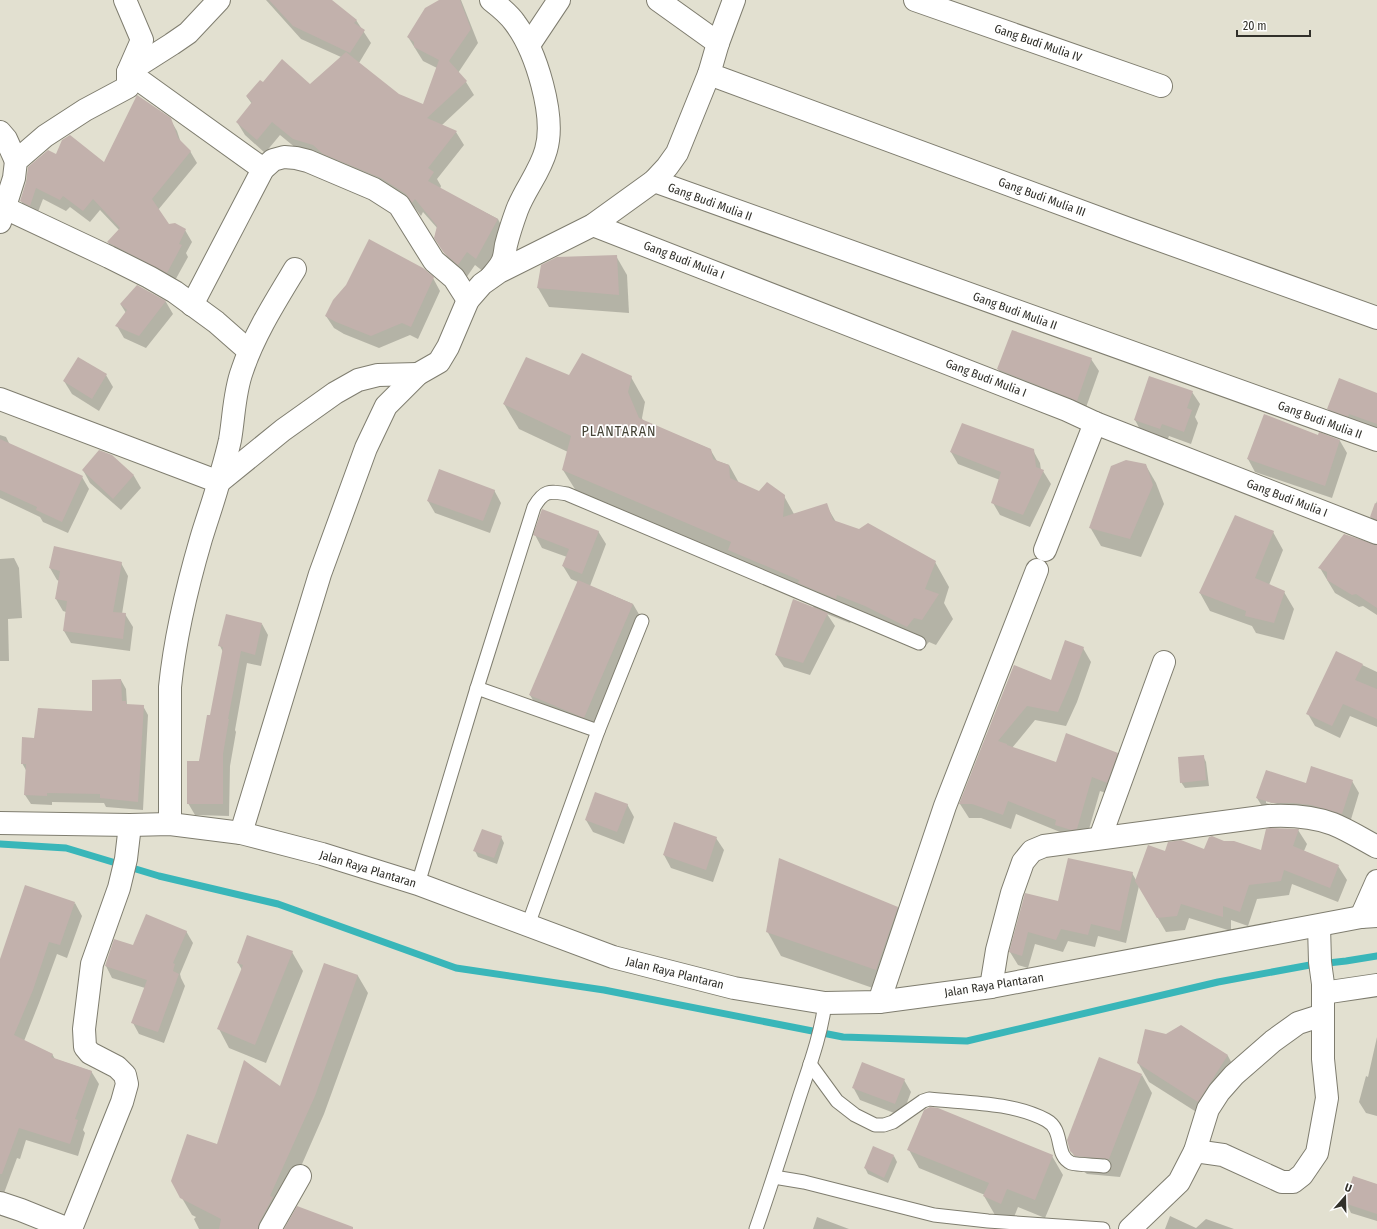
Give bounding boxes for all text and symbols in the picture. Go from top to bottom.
scale bar [1237,12,1310,38]
text: 20 m [1243,19,1267,33]
street label: Gang Budi Mulia IV [992,21,1084,65]
street label: Gang Budi Mulia III [996,175,1088,219]
street label: Gang Budi Mulia II [666,180,754,224]
street label: Gang Budi Mulia I [642,238,726,282]
street label: Gang Budi Mulia II [971,289,1059,333]
street label: Gang Budi Mulia I [944,356,1028,400]
street label: Gang Budi Mulia II [1276,398,1364,442]
district label: PLANTARAN [581,423,657,440]
street label: Gang Budi Mulia I [1245,476,1329,520]
street label: Jalan Raya Plantaran [318,848,418,890]
street label: Jalan Raya Plantaran [625,954,725,992]
street label: Jalan Raya Plantaran [943,970,1045,1000]
north arrow [1325,1177,1365,1217]
text: U [1343,1181,1354,1195]

